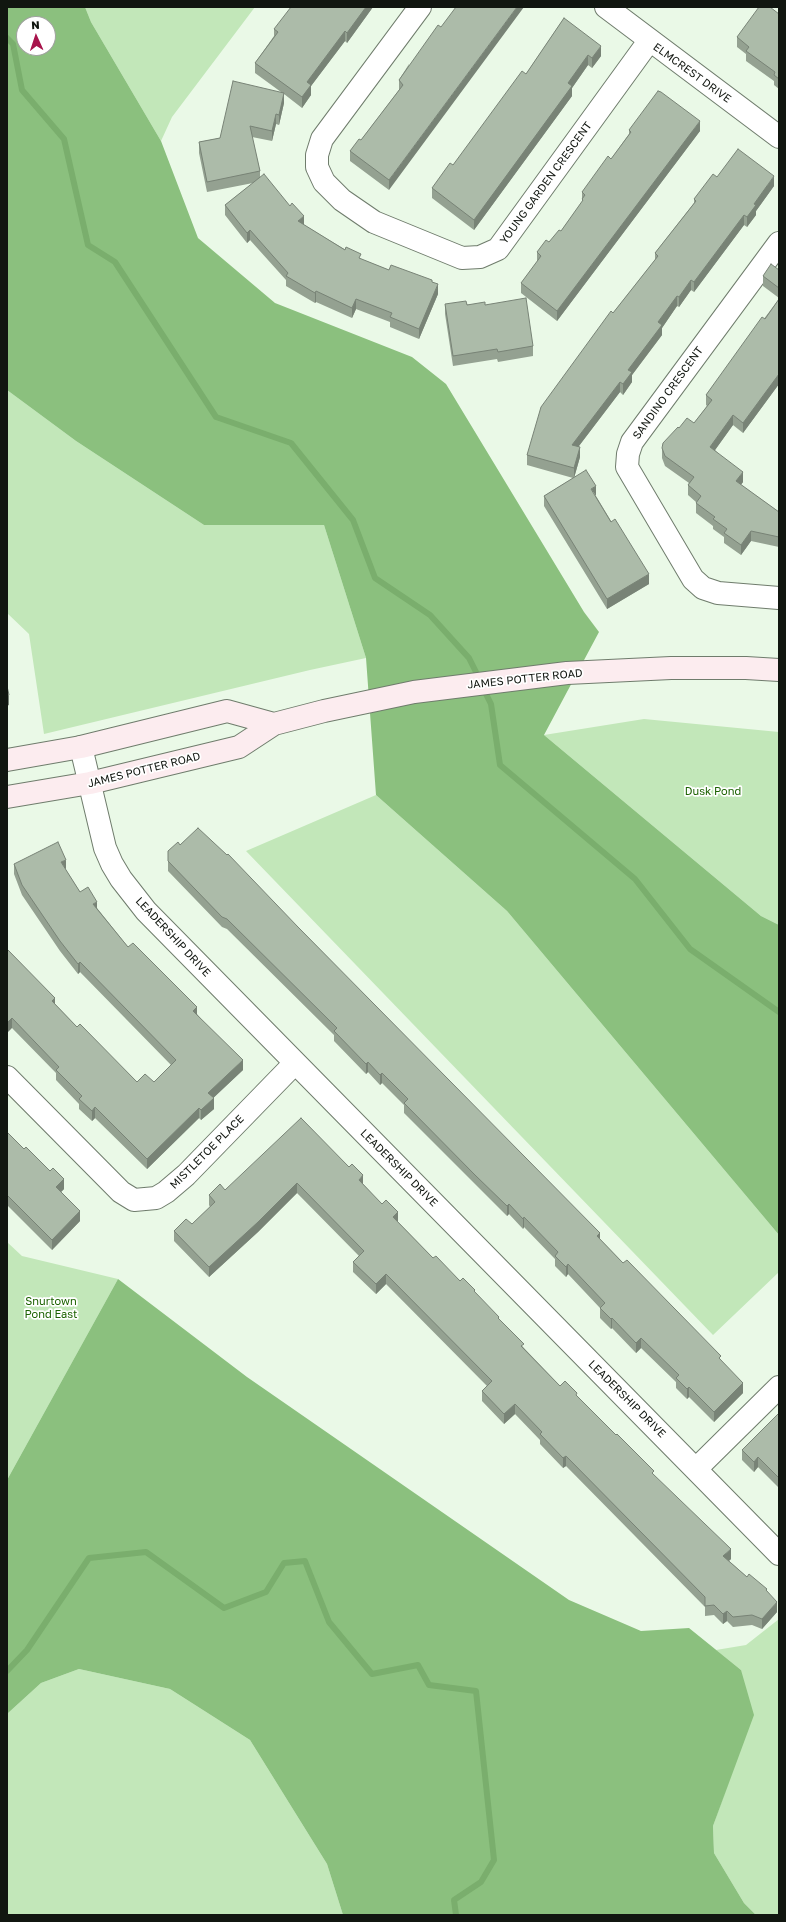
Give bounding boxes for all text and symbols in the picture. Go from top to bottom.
north arrow [16,16,56,56]
text: N [31,18,40,31]
street label: ELMCREST DRIVE [650,40,734,106]
street label: YOUNG GARDEN CRESCENT [497,119,595,247]
street label: SANDINO CRESCENT [630,344,706,442]
street label: JAMES POTTER ROAD [467,666,583,692]
street label: JAMES POTTER ROAD [86,750,202,790]
park label: Dusk Pond [685,785,741,799]
street label: LEADERSHIP DRIVE [133,895,213,979]
street label: MISTLETOE PLACE [167,1112,247,1192]
street label: LEADERSHIP DRIVE [358,1127,440,1209]
park label: Snurtown Pond East [24,1295,78,1321]
street label: LEADERSHIP DRIVE [586,1358,668,1440]

